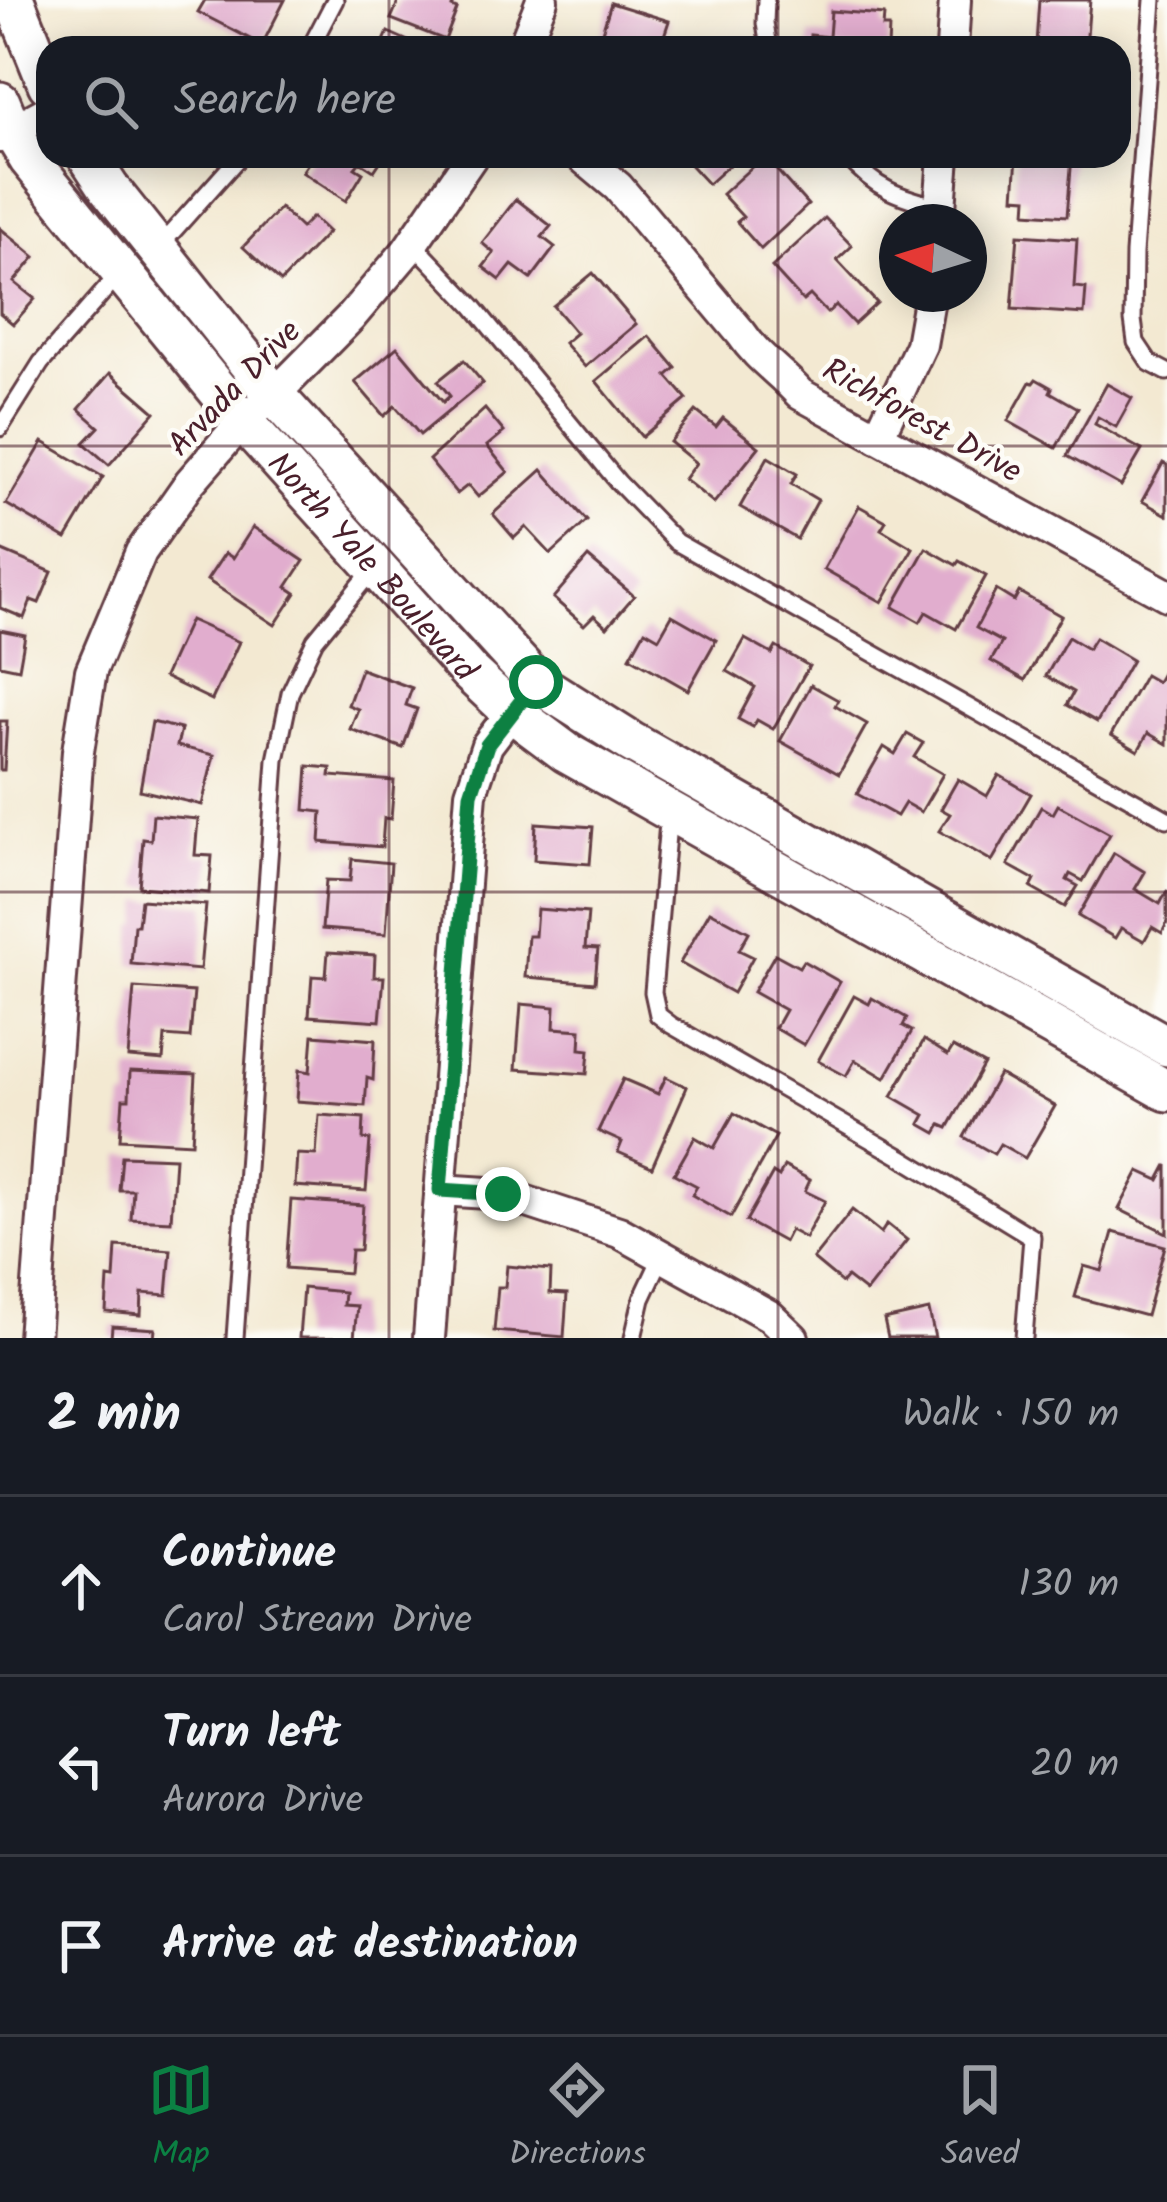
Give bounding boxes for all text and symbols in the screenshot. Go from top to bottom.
search box [36,36,1131,168]
text: Search here [174,66,396,138]
icon: search [78,69,144,135]
north arrow [879,204,987,312]
street label: Arvada Drive [156,308,315,471]
street label: Richforest Drive [812,345,1031,499]
street label: North Yale Boulevard [253,441,490,696]
route start [509,655,563,709]
route end [476,1167,530,1221]
text: 2 min [48,1376,181,1457]
text: Walk · 150 m [902,1385,1119,1447]
text: Continue [162,1519,336,1591]
icon: ahead [48,1553,114,1619]
text: 130 m [1018,1555,1119,1617]
text: Carol Stream Drive [162,1591,472,1653]
text: Turn left [162,1699,341,1771]
icon: left [48,1733,114,1799]
text: 20 m [1030,1735,1119,1797]
text: Aurora Drive [162,1771,363,1833]
text: Arrive at destination [162,1910,578,1982]
icon: arrive [48,1913,114,1979]
tab: Map [148,2057,214,2182]
tab: Directions [509,2057,646,2182]
tab: Saved [941,2057,1019,2182]

